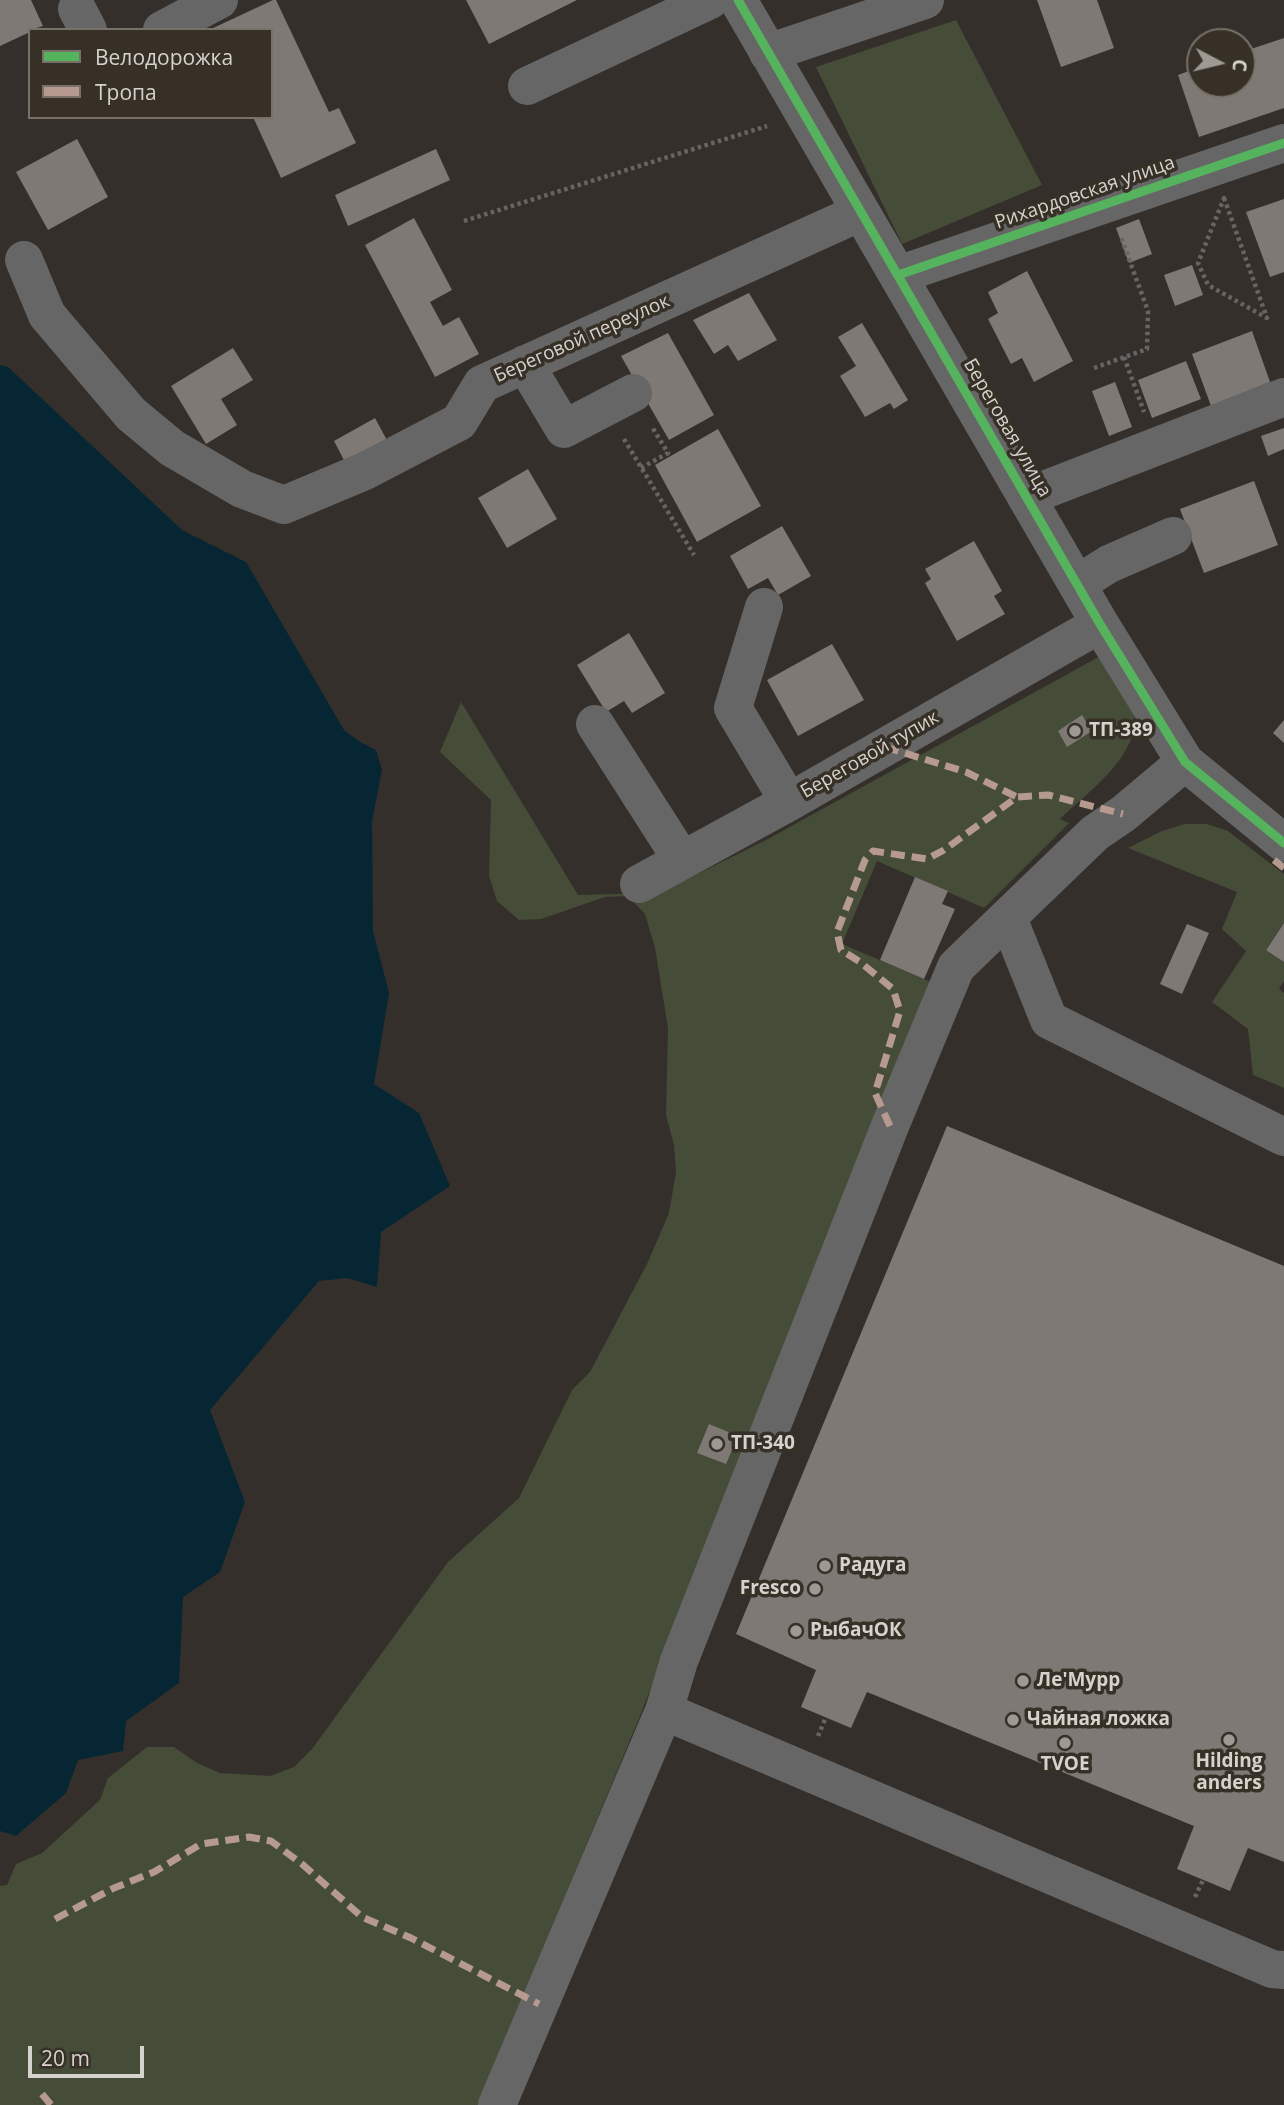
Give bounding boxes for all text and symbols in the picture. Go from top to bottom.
legend [28,28,273,119]
north arrow [1186,28,1256,98]
text: Велодорожка [95,43,233,71]
text: С [1226,58,1254,73]
text: Тропа [95,78,157,106]
street label: Рихардовская улица [992,151,1178,235]
street label: Береговой переулок [491,290,673,388]
street label: Береговая улица [958,355,1056,501]
street label: Береговой тупик [797,706,943,804]
place label: ТП-389 [1089,720,1153,742]
marker: ТП-389 [1067,723,1083,739]
place label: ТП-340 [731,1433,795,1455]
marker: ТП-340 [709,1436,725,1452]
place label: Радуга [839,1555,906,1577]
marker: Радуга [817,1558,833,1574]
place label: Fresco [740,1578,801,1600]
marker: Fresco [807,1581,823,1597]
place label: РыбачОК [810,1620,902,1642]
marker: РыбачОК [788,1623,804,1639]
place label: Ле'Мурр [1037,1670,1120,1692]
marker: Ле'Мурр [1015,1673,1031,1689]
place label: Чайная ложка [1027,1709,1170,1731]
marker: Чайная ложка [1005,1712,1021,1728]
marker: Hilding anders [1221,1732,1237,1748]
marker: TVOE [1057,1735,1073,1751]
place label: Hilding anders [1195,1751,1263,1795]
place label: TVOE [1040,1754,1090,1776]
scale bar [32,2032,147,2076]
text: 20 m [41,2044,90,2072]

